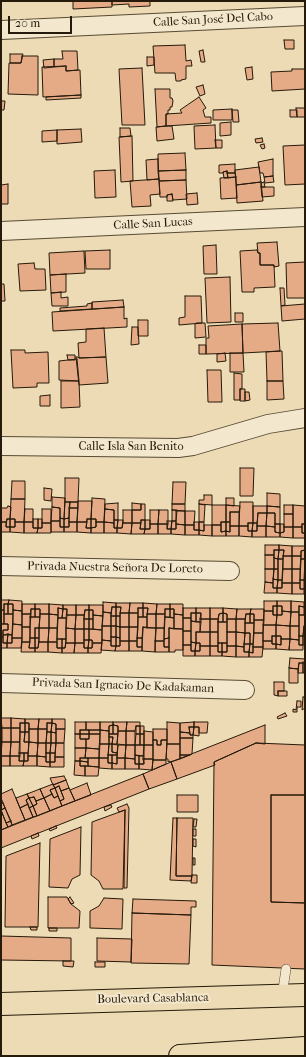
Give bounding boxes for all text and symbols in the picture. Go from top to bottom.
scale bar [10,8,74,34]
street label: Calle San José Del Cabo [153,10,273,30]
text: 20 m [15,16,40,30]
street label: Calle San Lucas [113,215,193,233]
street label: Calle Isla San Benito [78,440,184,454]
street label: Privada Nuestra Señora De Loreto [27,559,203,577]
street label: Privada San Ignacio De Kadakaman [32,676,214,696]
street label: Boulevard Casablanca [97,991,209,1007]

